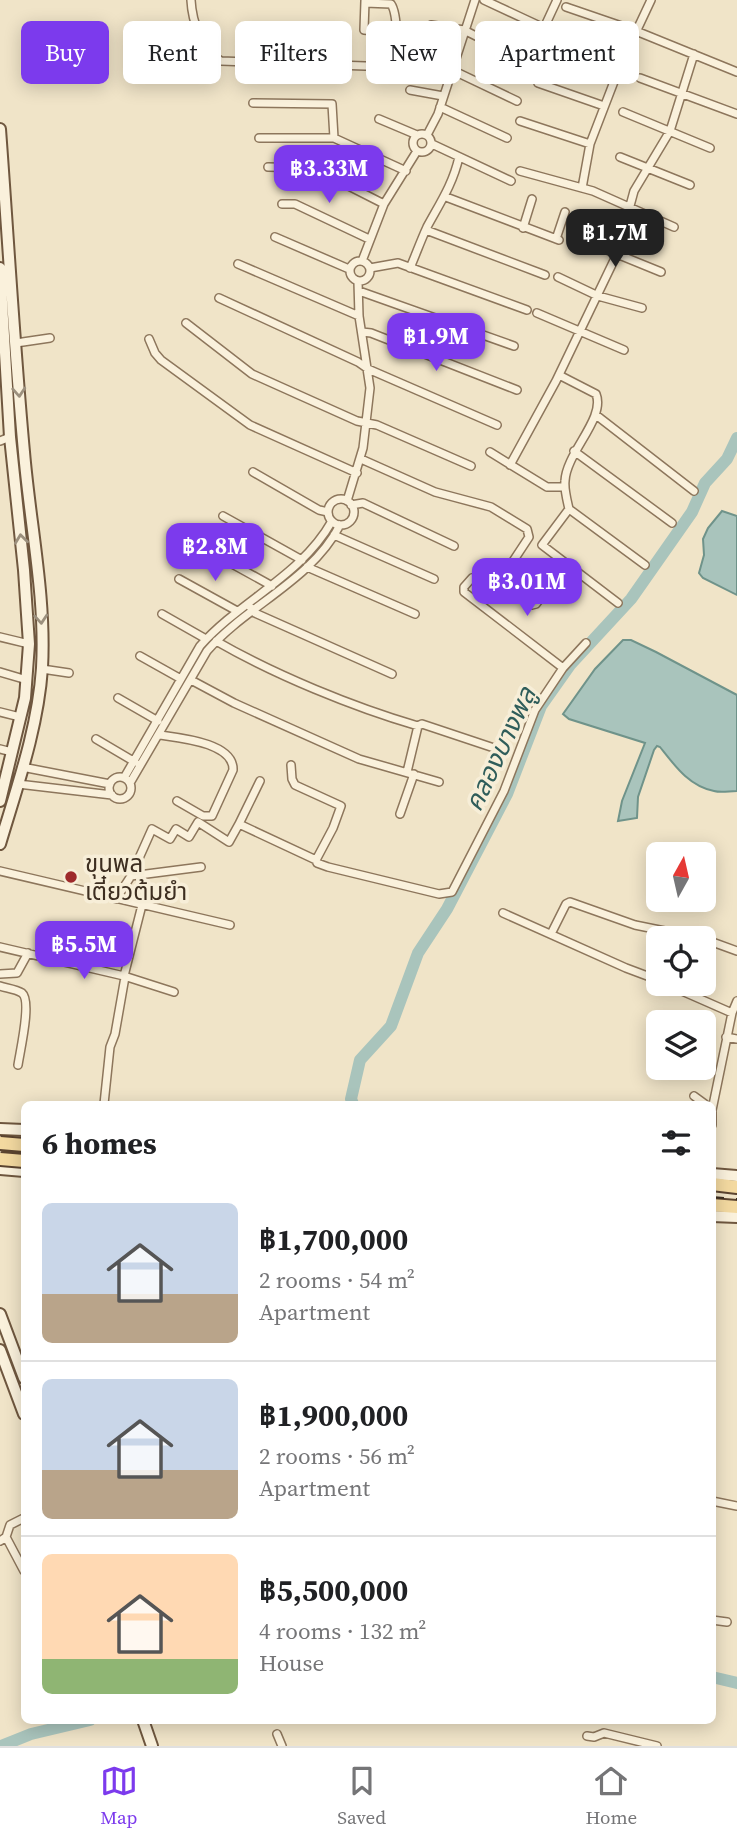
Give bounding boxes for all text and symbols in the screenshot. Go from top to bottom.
chip: Buy [21,21,109,84]
chip: Rent [123,21,221,84]
chip: Filters [235,21,352,84]
chip: New [366,21,461,84]
chip: Apartment [475,21,639,84]
pin: ฿3.33M [272,146,386,205]
text: ฿3.33M [290,152,368,184]
pin: ฿1.7M [566,210,664,269]
text: ฿1.7M [582,216,648,248]
pin: ฿1.9M [387,314,485,373]
text: ฿1.9M [403,320,469,352]
one-way arrow [11,387,26,398]
pin: ฿2.8M [166,524,264,583]
text: ฿2.8M [182,530,248,562]
one-way arrow [13,533,28,545]
pin: ฿3.01M [470,558,584,618]
text: ฿3.01M [488,565,566,597]
one-way arrow [33,613,48,624]
water label: คลองบางพลู [456,680,545,817]
north arrow [646,842,716,912]
map controls [646,842,716,1080]
place label: ขุนพล เตี๋ยวต้มยำ [85,847,187,908]
marker: ขุนพล เตี๋ยวต้มยำ [63,869,79,885]
pin: ฿5.5M [35,922,133,981]
button: locate [646,926,716,996]
text: ฿5.5M [51,928,117,960]
button: layers [646,1010,716,1080]
text: 6 homes [42,1123,157,1164]
icon: filters [657,1124,695,1162]
text: ฿1,700,000 [259,1219,408,1260]
icon: home [98,1231,182,1315]
text: 2 rooms · 54 m² [259,1264,415,1296]
text: Apartment [259,1296,370,1328]
text: ฿1,900,000 [259,1395,408,1436]
icon: home [98,1407,182,1491]
text: 2 rooms · 56 m² [259,1440,415,1472]
text: Apartment [259,1472,370,1504]
text: ฿5,500,000 [259,1570,408,1611]
icon: home [98,1582,182,1666]
text: 4 rooms · 132 m² [259,1615,426,1647]
text: House [259,1647,324,1679]
tab: Map [100,1762,138,1830]
tab: Saved [337,1762,386,1830]
tab: Home [585,1762,637,1830]

